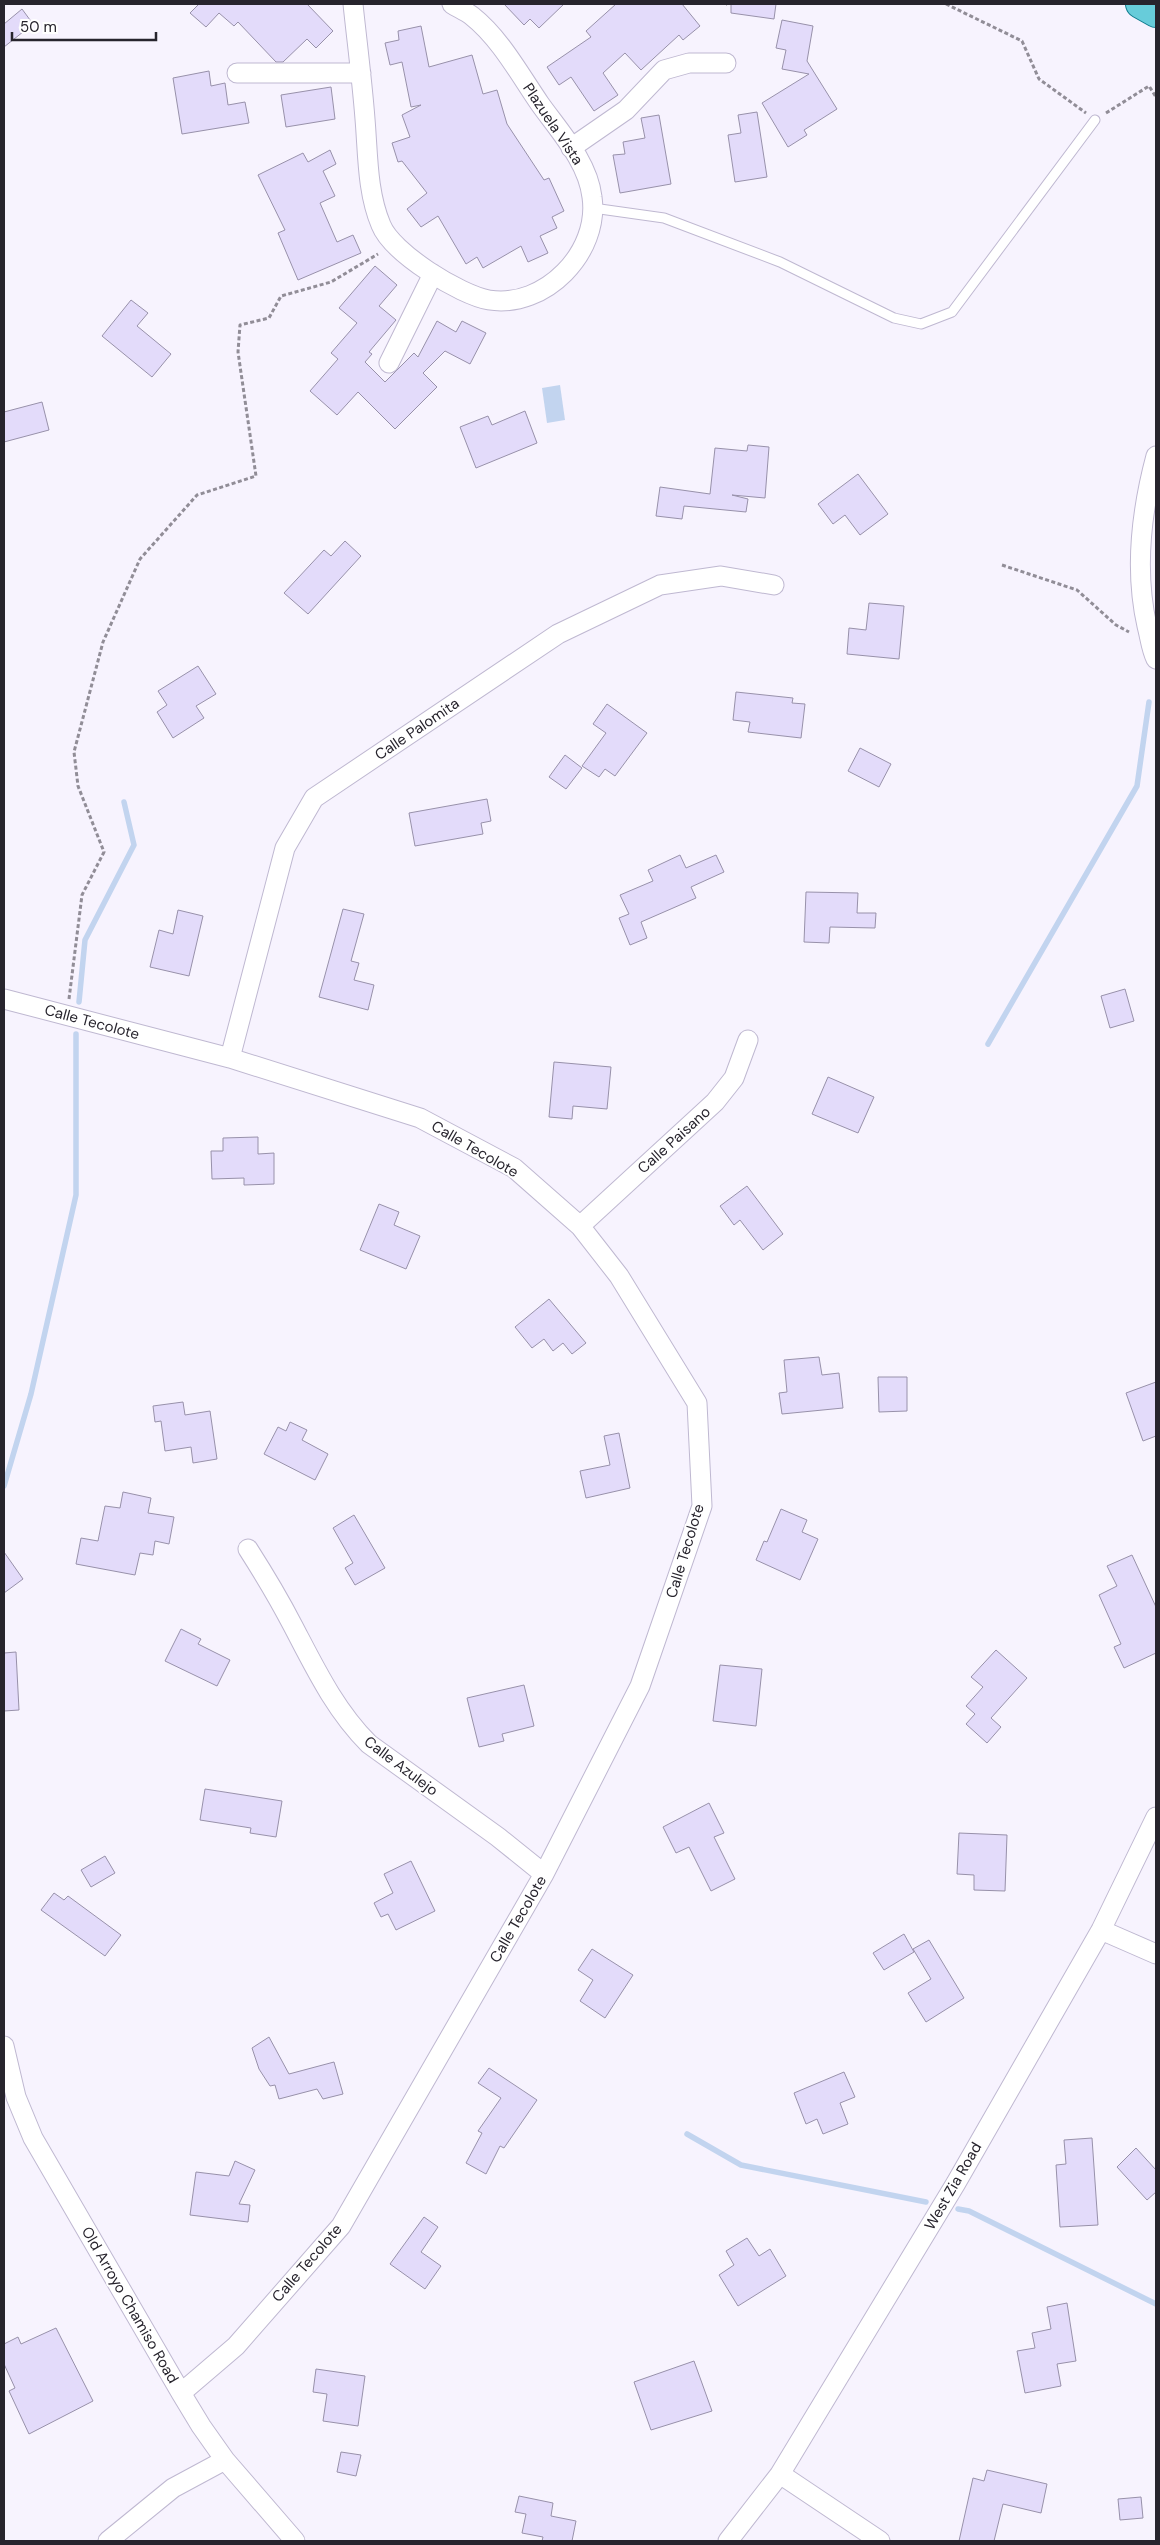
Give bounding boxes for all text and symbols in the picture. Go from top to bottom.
scale bar [12,10,156,42]
text: 50 m [20,17,57,37]
street label: Plazuela Vista [518,79,588,169]
street label: Calle Palomita [371,693,463,765]
street label: Calle Tecolote [42,1000,142,1044]
street label: Calle Paisano [633,1102,715,1178]
street label: Calle Tecolote [428,1116,522,1182]
street label: Calle Tecolote [661,1502,709,1600]
street label: Calle Azulejo [360,1732,442,1801]
street label: Calle Tecolote [485,1872,551,1966]
street label: West Zia Road [920,2139,986,2233]
street label: Calle Tecolote [268,2220,346,2306]
street label: Old Arroyo Chamiso Road [77,2223,183,2387]

